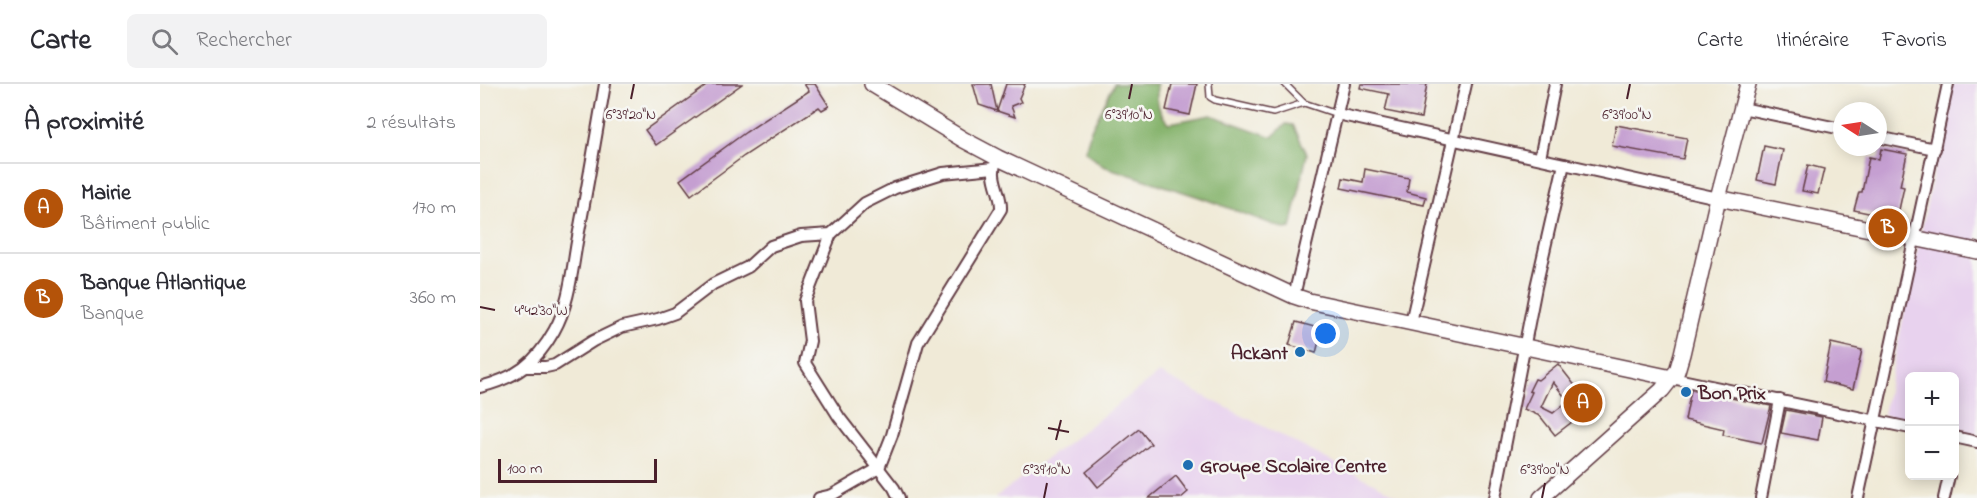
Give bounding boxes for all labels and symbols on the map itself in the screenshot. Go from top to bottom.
north arrow [1833,102,1887,156]
text: 6°39'20"N [606,104,656,126]
text: 6°39'10"N [1105,104,1153,126]
text: 6°39'00"N [1602,104,1652,126]
pin: B [1868,206,1908,250]
text: 4°42'30"W [514,300,568,322]
your location [1311,319,1340,348]
place label: Ackant [1231,340,1288,369]
marker: Ackant [1293,345,1307,359]
pin: A [1564,380,1602,426]
place label: Bon Prix [1697,380,1766,409]
marker: Bon Prix [1679,385,1693,399]
place label: Groupe Scolaire Centre [1200,453,1388,482]
scale bar [498,456,657,484]
marker: Groupe Scolaire Centre [1181,458,1195,472]
text: 6°39'10"N [1023,459,1071,481]
text: 6°39'00"N [1520,459,1570,481]

